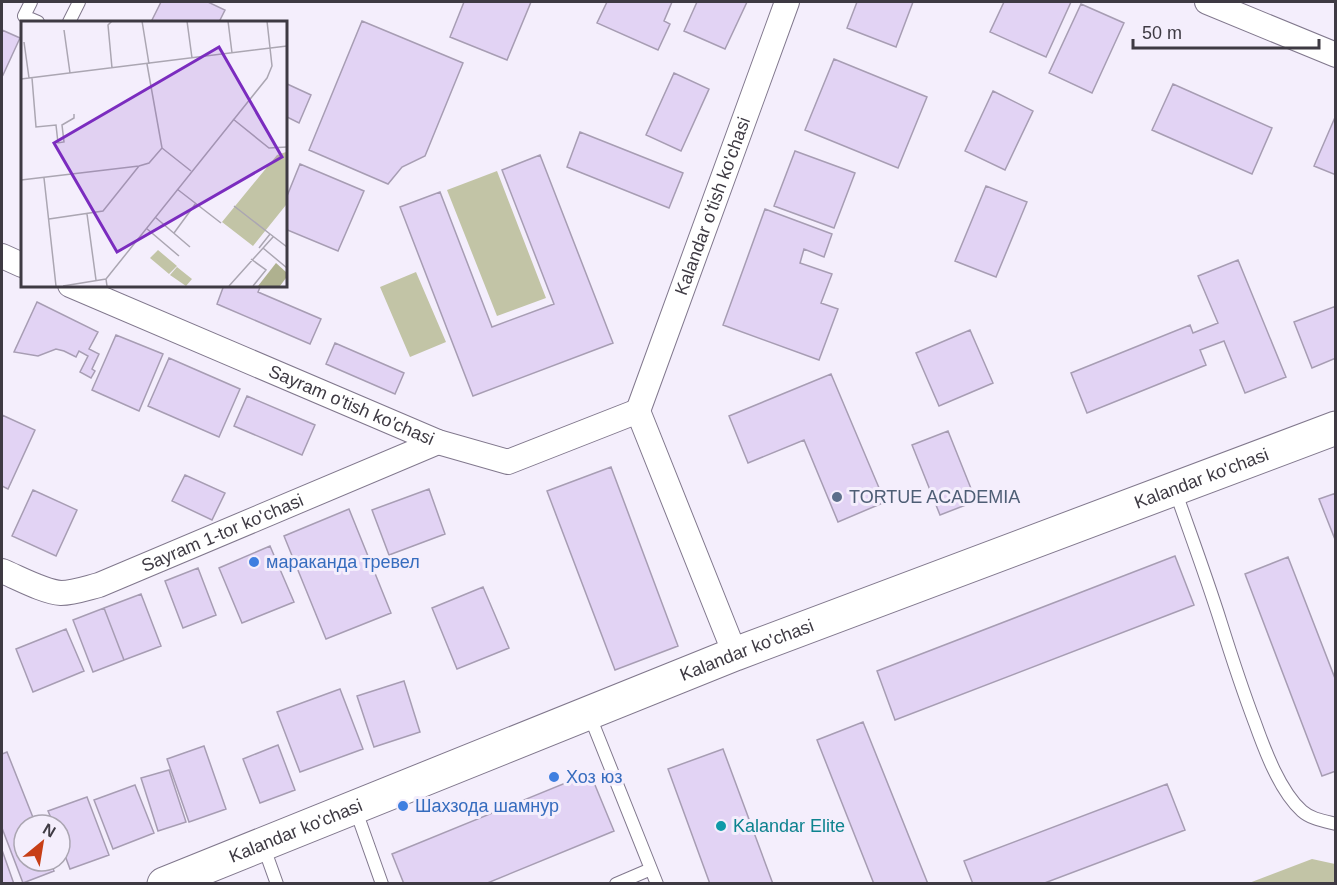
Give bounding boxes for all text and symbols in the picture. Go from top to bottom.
scale bar [1133,12,1319,50]
inset map [21,21,286,286]
text: 50 m [1142,23,1182,43]
street label: Kalandar o'tish ko'chasi [671,114,754,298]
street label: Sayram o'tish ko'chasi [266,361,437,449]
street label: Kalandar ko'chasi [1132,444,1271,513]
place label: TORTUE ACADEMIA [849,487,1020,507]
street label: Sayram 1-tor ko'chasi [138,490,306,576]
marker: TORTUE ACADEMIA [830,490,844,504]
place label: мараканда тревел [266,552,420,572]
marker: мараканда тревел [247,555,261,569]
street label: Kalandar ko'chasi [677,615,816,685]
place label: Хоз юз [566,767,623,787]
marker: Хоз юз [547,770,561,784]
street label: Kalandar ko'chasi [226,795,365,867]
place label: Шахзода шамнур [415,796,559,816]
marker: Шахзода шамнур [396,799,410,813]
north arrow [12,813,72,873]
place label: Kalandar Elite [733,816,845,836]
marker: Kalandar Elite [714,819,728,833]
text: N [40,820,59,841]

